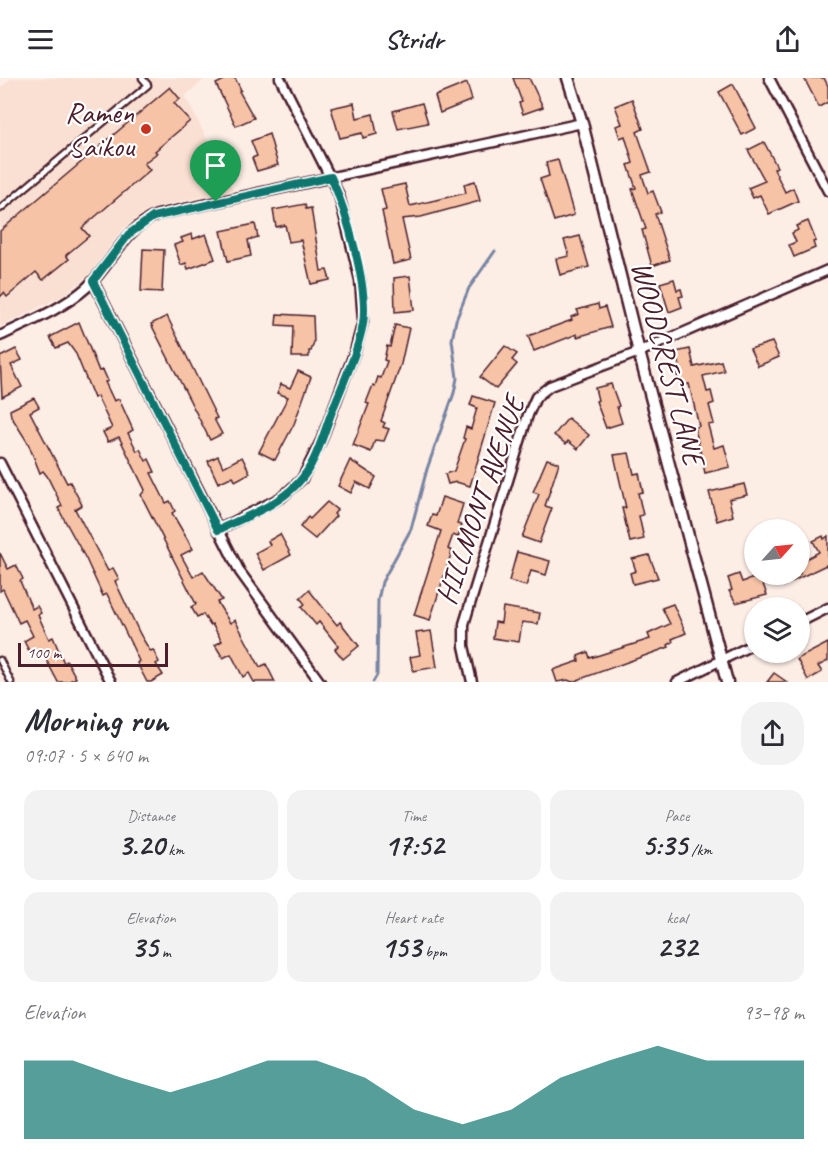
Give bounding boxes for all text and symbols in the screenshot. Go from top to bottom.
text: Stridr [385,22,443,56]
icon: menu [24,23,57,56]
icon: share [771,23,804,56]
place label: Ramen Saikou [65,93,136,165]
marker: Ramen Saikou [139,122,153,136]
pin [190,140,241,202]
icon: arrive [199,149,232,182]
street label: WOODCREST LANE [623,257,714,473]
street label: HILLMONT AVENUE [427,388,535,609]
north arrow [744,519,810,585]
map controls [744,519,810,663]
button: layers [744,597,810,663]
scale bar [18,640,168,668]
text: 100 m [27,643,61,663]
text: Morning run [24,699,168,741]
button: share [741,702,804,765]
text: 09:07 · 5 × 640 m [24,743,148,768]
text: Distance [127,806,175,826]
text: Time [402,806,426,826]
text: Pace [665,806,689,826]
text: 3.20 [118,826,164,864]
text: 17:52 [384,826,444,864]
text: 5:35 [642,826,687,864]
text: km [164,840,184,860]
text: /km [687,840,712,860]
text: Elevation [126,908,176,928]
text: Heart rate [385,908,443,928]
text: kcal [666,908,688,928]
text: 35 [131,928,158,966]
text: 153 [381,928,421,966]
text: 232 [657,928,697,966]
text: m [158,942,171,962]
text: bpm [421,942,447,962]
text: Elevation [24,1000,86,1025]
text: 93–98 m [743,1000,804,1025]

